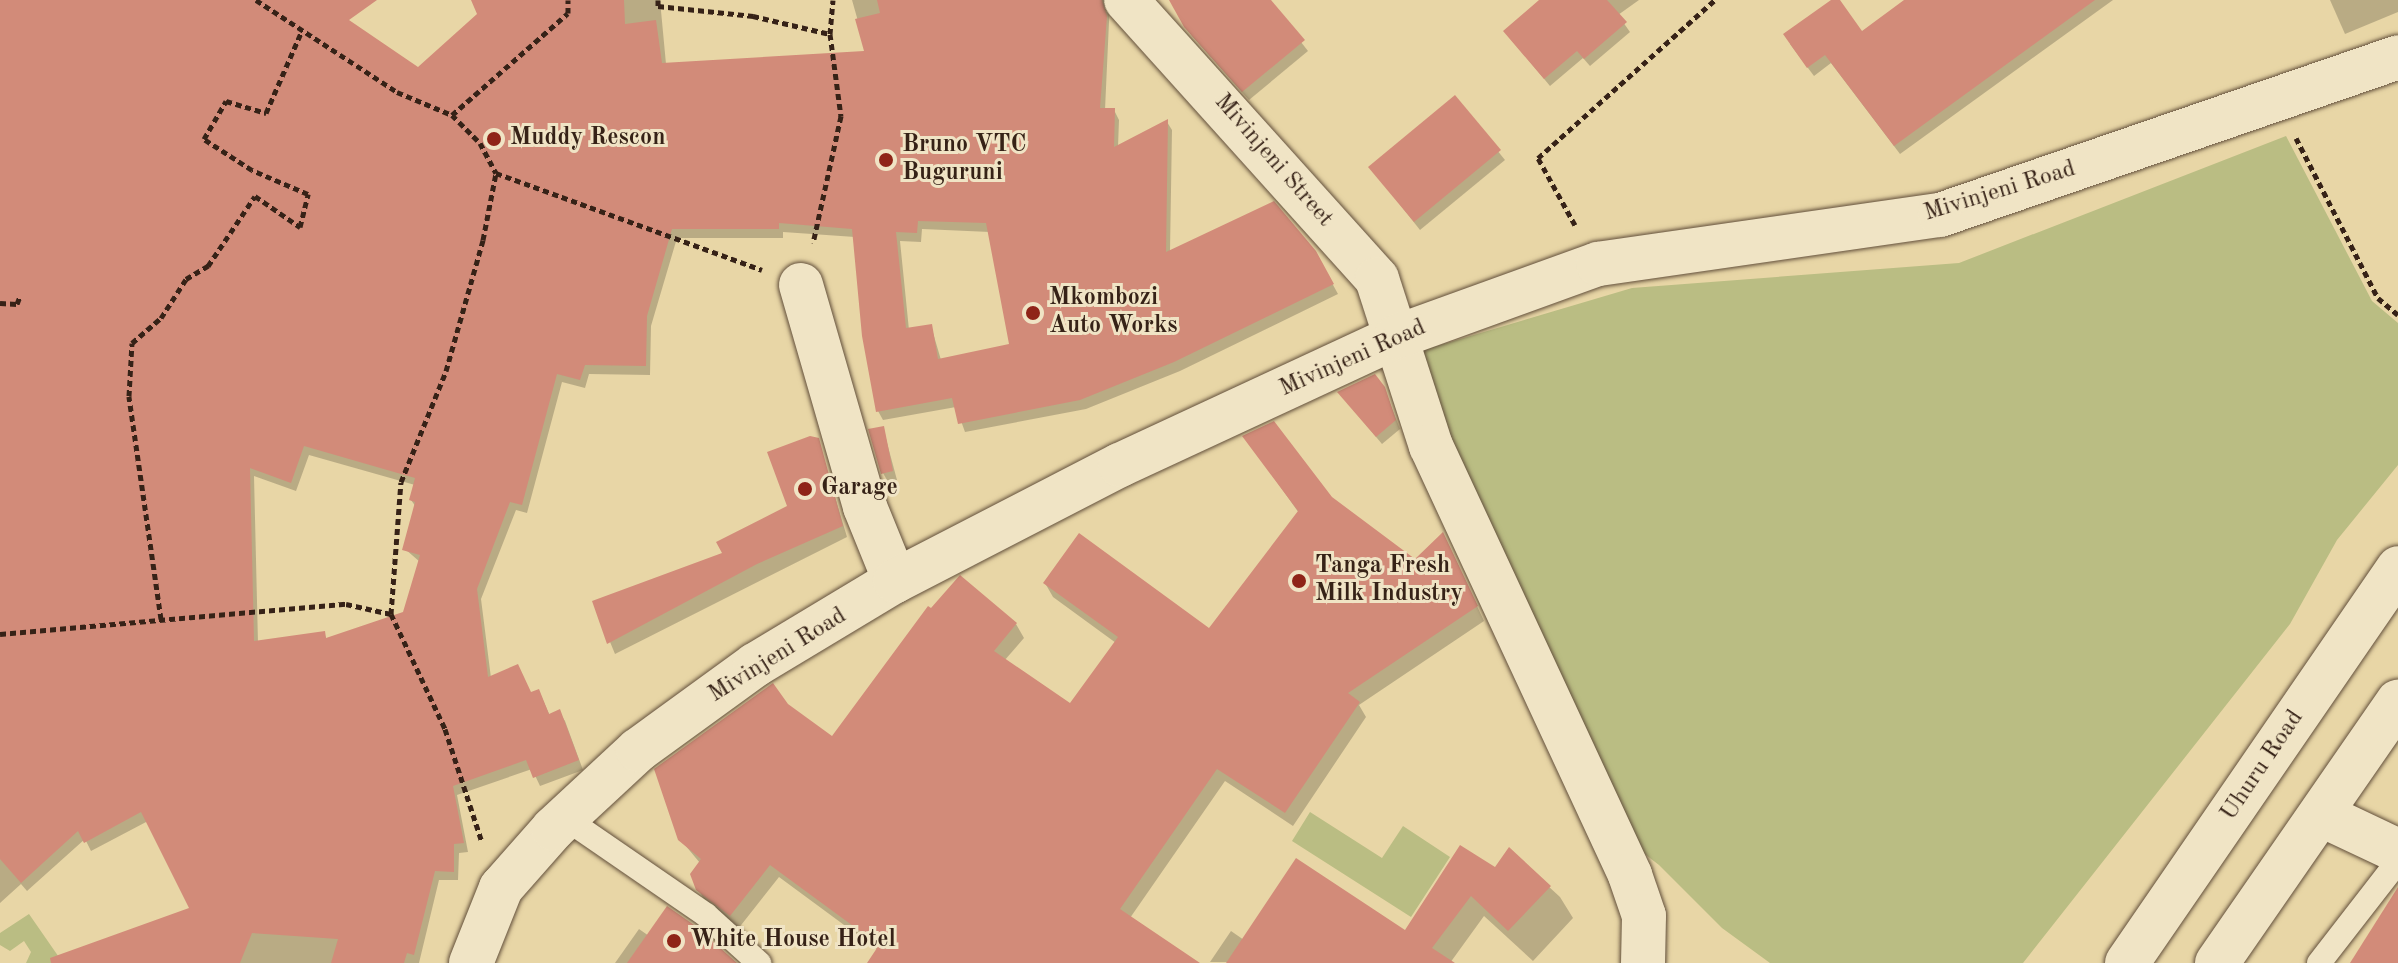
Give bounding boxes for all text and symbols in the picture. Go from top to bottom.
street label: Mivinjeni Street [1207,88,1339,234]
place label: Muddy Rescon [510,125,666,153]
marker: Muddy Rescon [485,130,503,148]
place label: Bruno VTC Buguruni [902,132,1026,188]
marker: Bruno VTC Buguruni [877,151,895,169]
street label: Mivinjeni Road [1921,155,2079,229]
place label: Mkombozi Auto Works [1049,285,1178,341]
marker: Mkombozi Auto Works [1024,304,1042,322]
street label: Mivinjeni Road [1275,314,1431,404]
place label: Garage [821,475,898,503]
marker: Garage [796,480,814,498]
place label: Tanga Fresh Milk Industry [1315,553,1463,609]
marker: Tanga Fresh Milk Industry [1290,572,1308,590]
street label: Mivinjeni Road [704,602,852,710]
street label: Uhuru Road [2215,705,2311,827]
place label: White House Hotel [690,927,896,955]
marker: White House Hotel [665,932,683,950]

